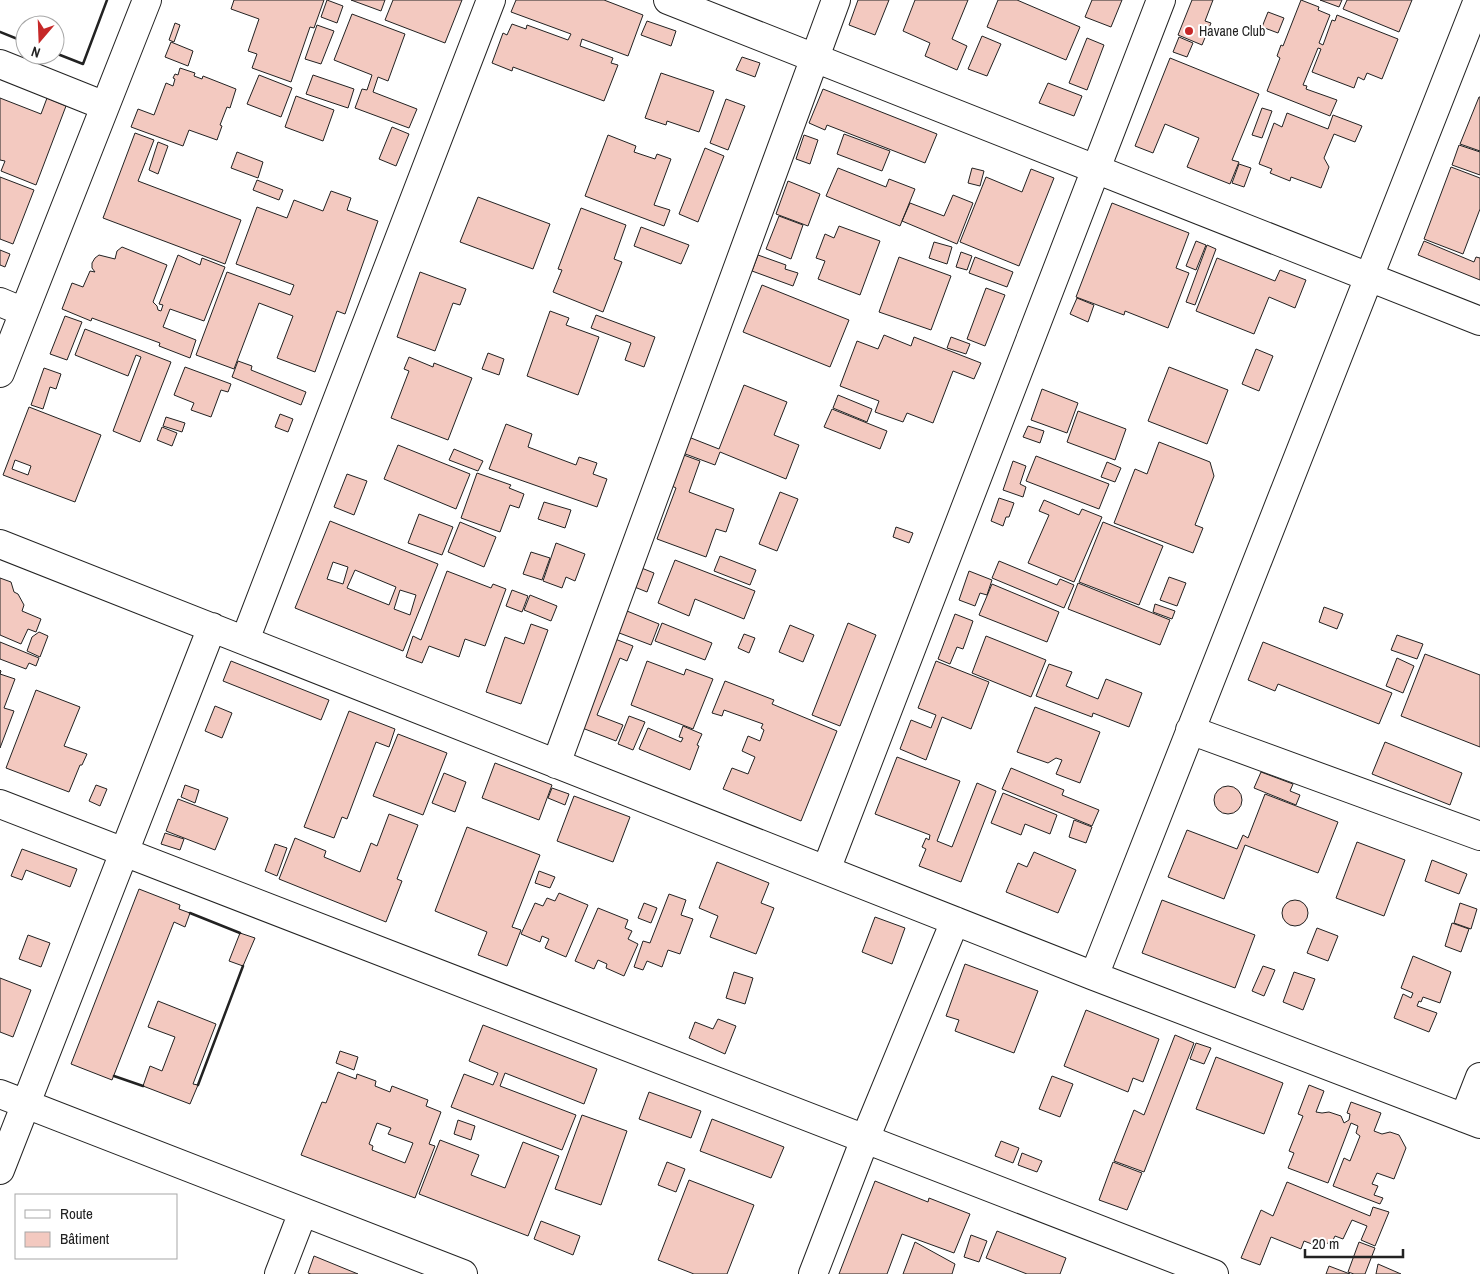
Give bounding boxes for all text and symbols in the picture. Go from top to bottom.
north arrow [15,15,65,65]
place label: Havane Club [1199,22,1265,40]
marker: Havane Club [1183,25,1195,37]
text: N [29,42,43,62]
legend [15,1194,178,1259]
text: Route [60,1203,93,1224]
scale bar [1305,1226,1402,1258]
text: Bâtiment [60,1228,110,1249]
text: 20 m [1312,1233,1339,1254]

